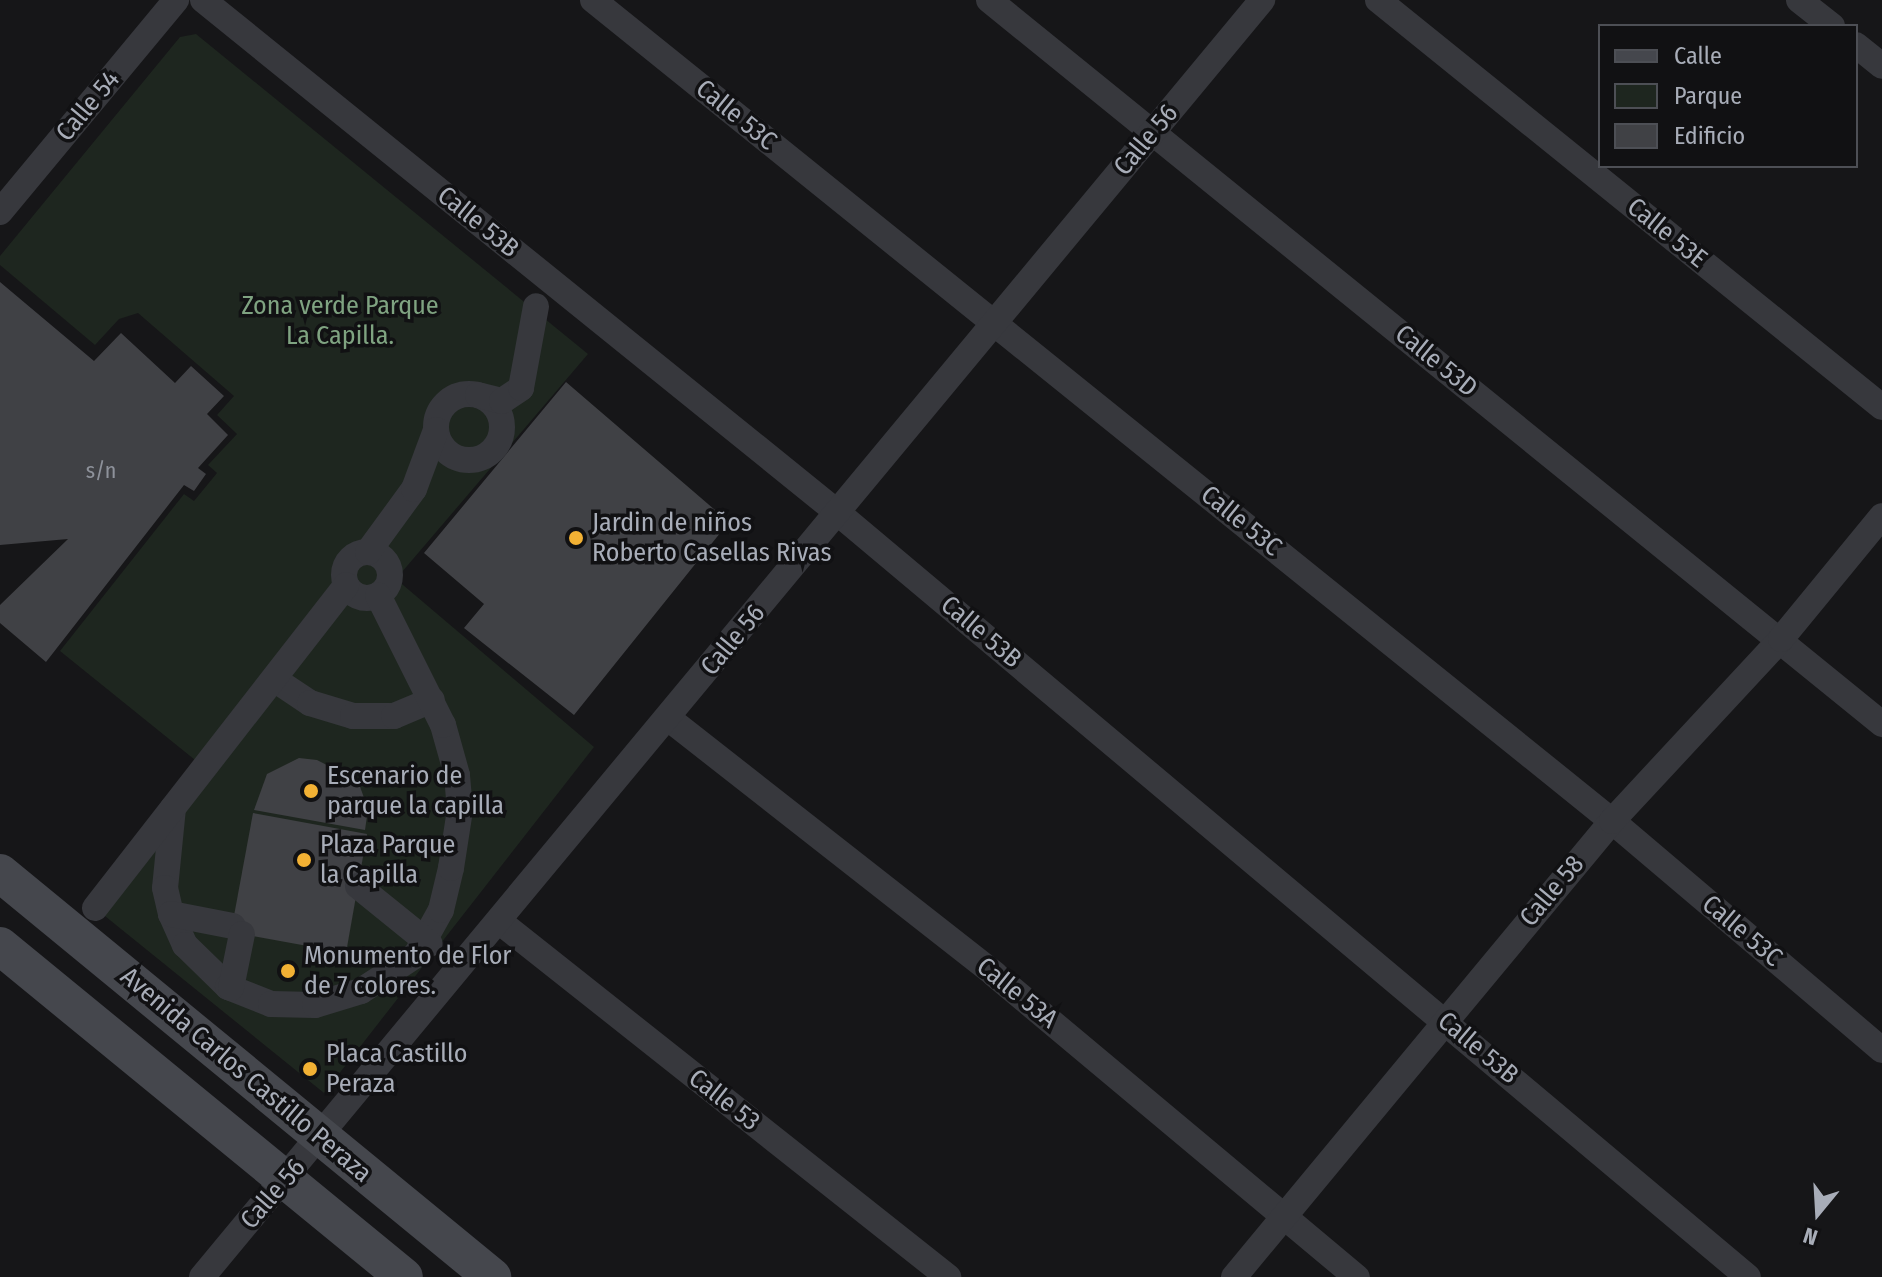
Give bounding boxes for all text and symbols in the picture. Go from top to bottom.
legend [1598,24,1858,168]
text: Calle [1674,42,1722,70]
street label: Calle 54 [50,64,126,148]
street label: Calle 53C [689,73,783,157]
text: Parque [1674,82,1742,110]
street label: Calle 56 [1107,98,1185,182]
text: Edificio [1674,122,1745,150]
street label: Calle 53B [431,180,525,264]
street label: Calle 53E [1621,191,1713,275]
park label: Zona verde Parque La Capilla. [241,290,439,352]
street label: Calle 53D [1389,318,1483,404]
house number: s/n [86,458,116,484]
street label: Calle 53C [1194,479,1288,563]
place label: Jardin de niños Roberto Casellas Rivas [592,507,832,568]
marker: Jardin de niños Roberto Casellas Rivas [567,529,585,547]
street label: Calle 53B [934,589,1028,675]
street label: Calle 56 [694,598,772,682]
place label: Escenario de parque la capilla [327,760,504,822]
marker: Escenario de parque la capilla [302,782,320,800]
place label: Plaza Parque la Capilla [320,829,455,890]
street label: Calle 58 [1513,849,1591,933]
marker: Plaza Parque la Capilla [295,851,313,869]
street label: Calle 53C [1696,889,1788,973]
place label: Monumento de Flor de 7 colores. [304,940,511,1002]
street label: Calle 53A [970,951,1064,1035]
street label: Avenida Carlos Castillo Peraza [114,961,378,1189]
marker: Monumento de Flor de 7 colores. [279,962,297,980]
street label: Calle 53B [1431,1005,1525,1091]
place label: Placa Castillo Peraza [326,1038,467,1100]
marker: Placa Castillo Peraza [301,1060,319,1078]
street label: Calle 53 [682,1063,766,1137]
street label: Calle 56 [234,1153,312,1235]
north arrow [1778,1173,1858,1253]
text: N [1800,1221,1821,1251]

